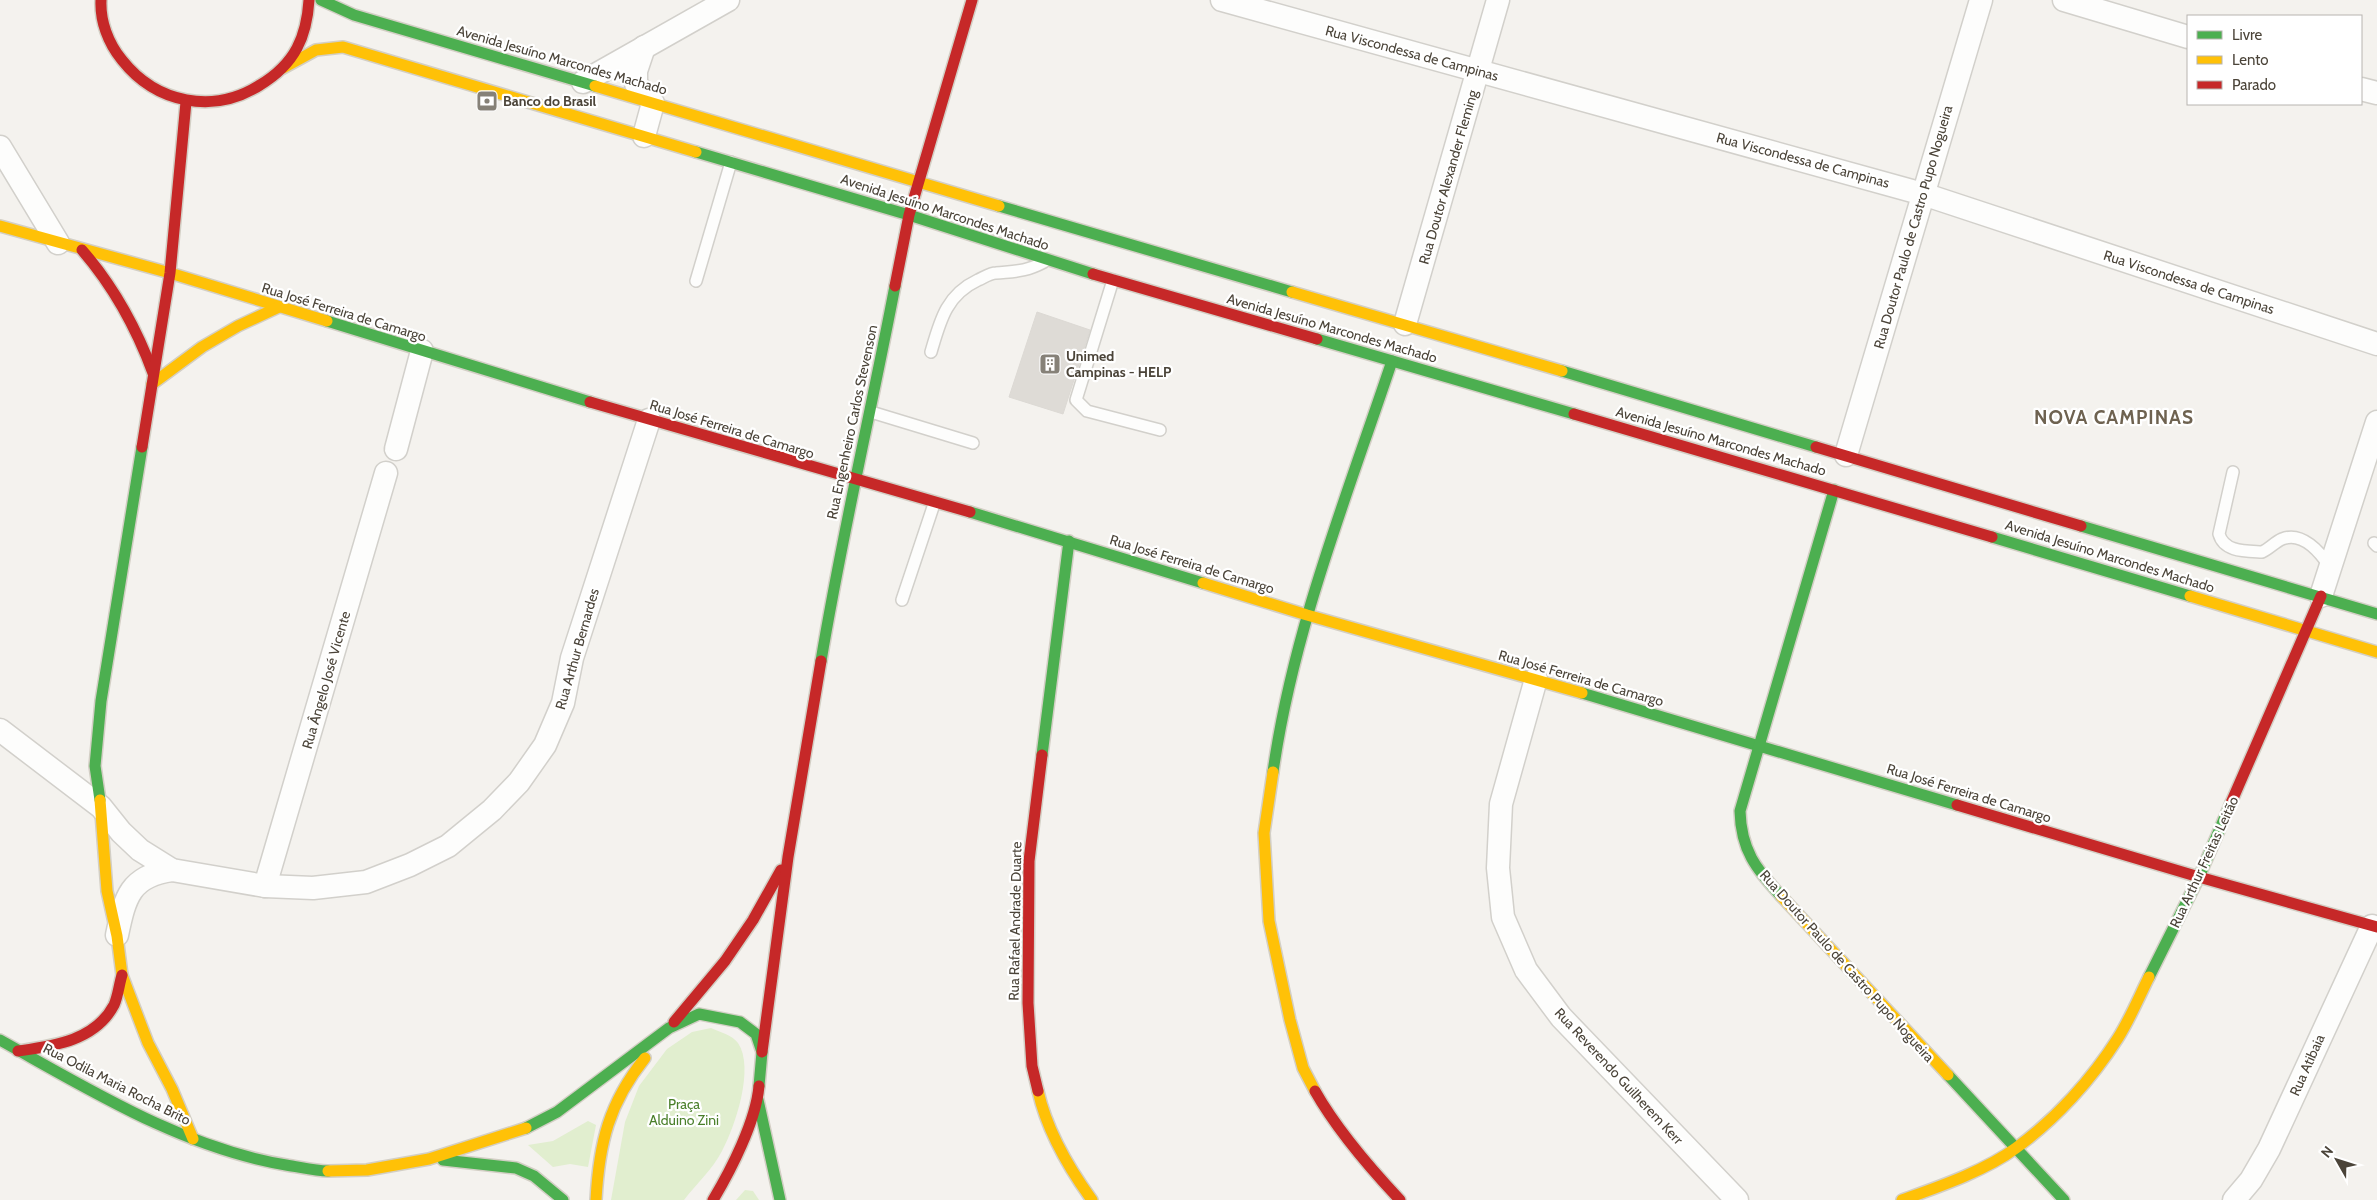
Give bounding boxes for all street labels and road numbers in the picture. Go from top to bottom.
street label: Avenida Jesuíno Marcondes Machado [455,21,669,99]
street label: Rua Viscondessa de Campinas [1324,21,1501,85]
street label: Rua Doutor Alexander Fleming [1414,87,1482,266]
street label: Rua Doutor Paulo de Castro Pupo Nogueira [1870,103,1956,351]
street label: Rua Viscondessa de Campinas [1715,128,1892,192]
street label: Avenida Jesuíno Marcondes Machado [839,170,1052,254]
street label: Rua Viscondessa de Campinas [2101,246,2277,318]
street label: Rua José Ferreira de Camargo [260,278,429,346]
street label: Avenida Jesuíno Marcondes Machado [1225,289,1439,367]
street label: Rua Engenheiro Carlos Stevenson [823,323,881,521]
street label: Rua José Ferreira de Camargo [648,395,817,463]
street label: Avenida Jesuíno Marcondes Machado [1614,402,1828,480]
street label: Avenida Jesuíno Marcondes Machado [2003,516,2217,597]
street label: Rua José Ferreira de Camargo [1108,530,1277,598]
street label: Rua Arthur Bernardes [551,586,603,712]
street label: Rua Ângelo José Vicente [298,609,354,751]
street label: Rua José Ferreira de Camargo [1496,646,1666,710]
street label: Rua José Ferreira de Camargo [1885,759,2054,827]
street label: Rua Arthur Freitas Leitão [2166,793,2243,931]
street label: Rua Rafael Andrade Duarte [1005,841,1025,1001]
street label: Rua Doutor Paulo de Castro Pupo Nogueira [1756,866,1938,1066]
street label: Rua Reverendo Guilherem Kerr [1551,1004,1688,1149]
street label: Rua Atibaia [2285,1031,2329,1099]
street label: Rua Odila Maria Rocha Brito [40,1039,194,1129]

